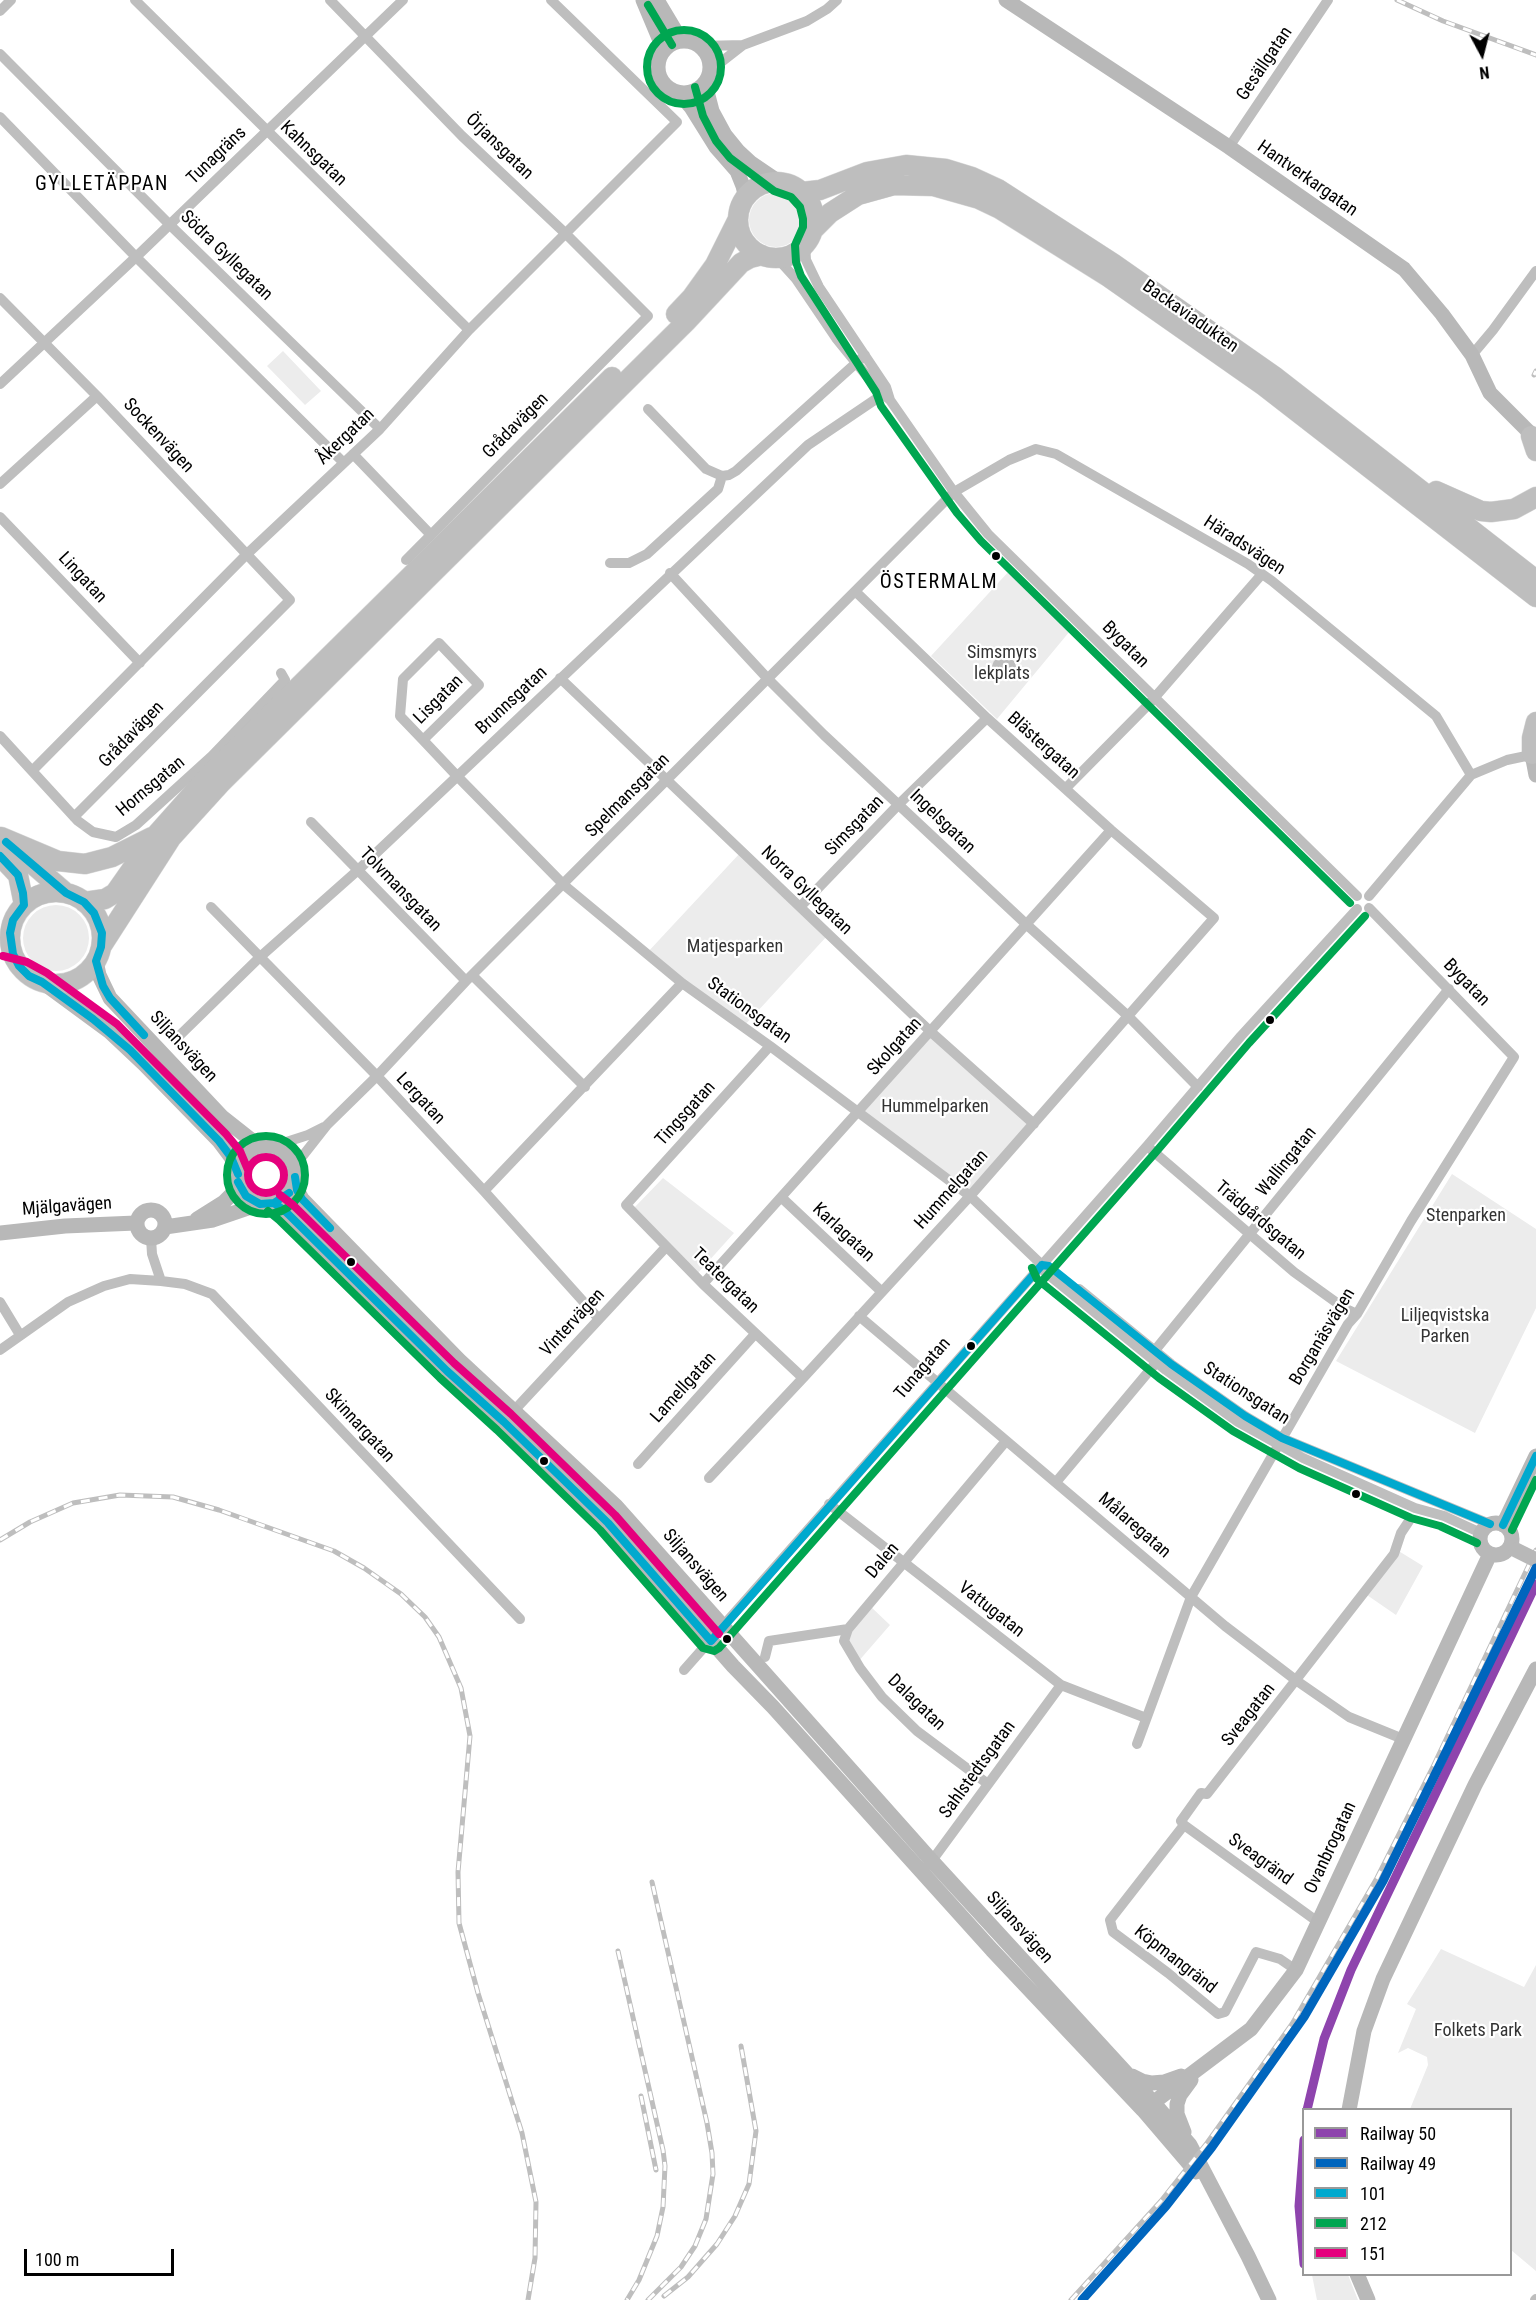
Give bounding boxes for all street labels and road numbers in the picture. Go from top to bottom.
street label: Gesällgatan [1232,23,1298,105]
street label: Örjansgatan [461,109,537,185]
street label: Kahnsgatan [275,117,351,191]
street label: Tunagräns [183,122,251,190]
street label: Hantverkargatan [1253,136,1361,222]
street label: Södra Gyllegatan [175,206,277,306]
street label: Backaviadukten [1138,276,1242,358]
street label: Grådavägen [479,389,553,463]
street label: Sockenvägen [118,394,198,478]
street label: Åkergatan [313,404,379,470]
street label: Häradsvägen [1199,512,1289,580]
street label: Lingatan [53,548,111,608]
street label: Bygatan [1097,617,1153,673]
street label: Brunnsgatan [472,662,552,740]
street label: Lisgatan [410,671,468,729]
street label: Grådavägen [95,697,169,773]
street label: Blästergatan [1002,708,1084,784]
street label: Spelmansgatan [581,749,675,843]
street label: Hornsgatan [112,752,190,822]
street label: Ingelsgatan [905,785,979,859]
street label: Simsgatan [821,791,889,861]
street label: Norra Gyllegatan [756,842,856,940]
street label: Tolvmansgatan [354,843,446,937]
street label: Bygatan [1438,955,1494,1011]
street label: Stationsgatan [703,973,795,1049]
street label: Siljansvägen [145,1007,221,1087]
street label: Skolgatan [863,1013,927,1081]
street label: Lergatan [391,1069,449,1129]
street label: Tingsgatan [651,1077,721,1151]
street label: Wallingatan [1252,1123,1322,1201]
street label: Hummelgatan [911,1146,993,1234]
street label: Trädgårdsgatan [1210,1177,1310,1265]
street label: Mjälgavägen [21,1193,113,1221]
street label: Karlagatan [808,1199,878,1267]
street label: Teatergatan [687,1244,763,1318]
street label: Vintervägen [536,1285,610,1361]
street label: Borganäsvägen [1286,1285,1360,1389]
street label: Tunagatan [890,1334,956,1404]
street label: Lamellgatan [647,1348,721,1428]
street label: Stationsgatan [1199,1358,1293,1430]
street label: Skinnargatan [319,1385,399,1467]
street label: Målaregatan [1093,1489,1175,1563]
street label: Siljansvägen [658,1525,732,1607]
street label: Dalen [862,1539,904,1583]
street label: Vattugatan [954,1578,1028,1642]
street label: Dalagatan [883,1670,949,1736]
street label: Sveagatan [1218,1679,1280,1751]
street label: Sahlstedtsgatan [935,1717,1021,1823]
street label: Ovanbrogatan [1300,1799,1362,1897]
street label: Sveagränd [1224,1829,1296,1891]
street label: Siljansvägen [981,1888,1057,1968]
street label: Köpmangränd [1129,1921,1221,1999]

